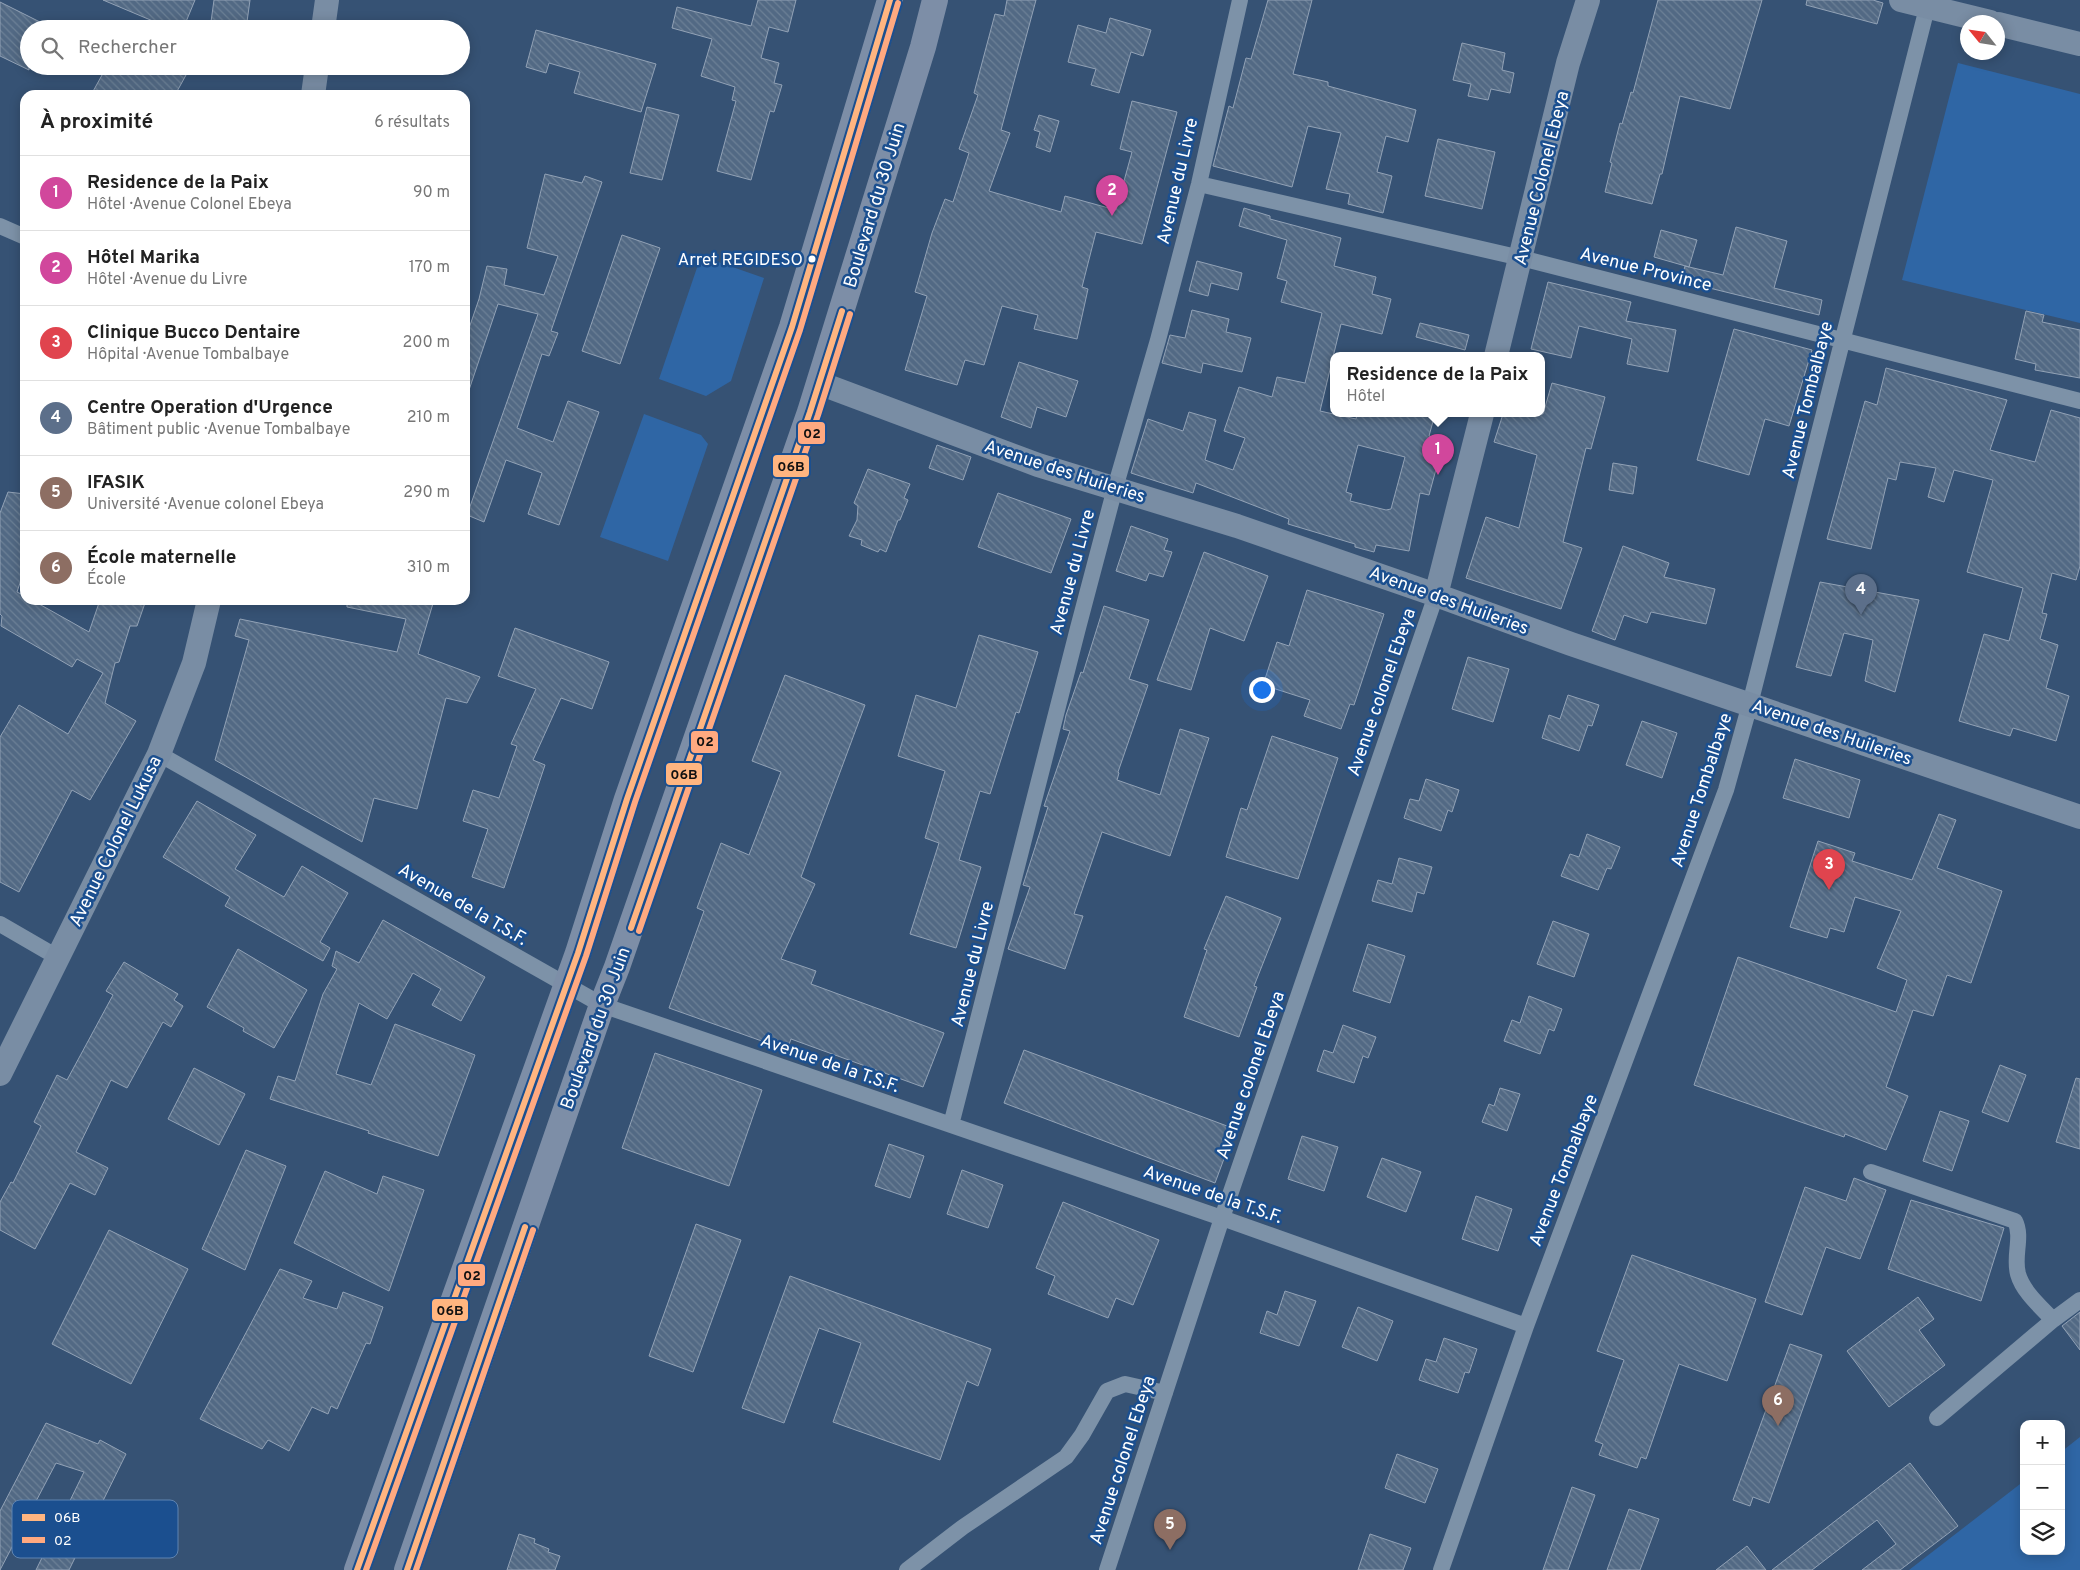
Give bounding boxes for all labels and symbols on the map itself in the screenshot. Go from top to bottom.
north arrow [1960,15,2005,60]
street label: Avenue Colonel Ebeya [1510,89,1575,268]
street label: Avenue du Livre [1153,116,1204,247]
street label: Boulevard du 30 Juin [839,120,911,291]
pin: 2 [1096,175,1128,216]
street label: Avenue Province [1577,243,1714,298]
place label: Arret REGIDESO [678,250,803,272]
marker: Arret REGIDESO [807,254,817,264]
street label: Avenue Tombalbaye [1778,319,1839,481]
line badge: 02 [797,421,826,445]
text: 02 [803,426,821,443]
pin: 1 [1422,434,1454,475]
street label: Avenue des Huileries [981,436,1148,509]
line badge: 06B [772,454,810,478]
text: 06B [777,459,805,476]
street label: Avenue du Livre [1046,507,1101,638]
street label: Avenue des Huileries [1366,562,1531,641]
pin: 4 [1845,574,1877,615]
street label: Avenue colonel Ebeya [1343,605,1422,780]
your location [1249,677,1275,703]
street label: Avenue des Huileries [1748,695,1915,772]
street label: Avenue Tombalbaye [1667,710,1738,871]
line badge: 02 [690,730,719,754]
text: 02 [696,734,714,751]
street label: Avenue Colonel Lukusa [65,752,168,931]
line badge: 06B [665,762,703,786]
text: 06B [670,767,698,784]
pin: 3 [1813,849,1845,890]
street label: Avenue de la T.S.F. [393,859,531,952]
street label: Avenue du Livre [947,899,1000,1030]
street label: Boulevard du 30 Juin [556,944,637,1113]
street label: Avenue colonel Ebeya [1212,988,1291,1163]
street label: Avenue de la T.S.F. [757,1030,902,1099]
street label: Avenue Tombalbaye [1525,1091,1604,1250]
street label: Avenue de la T.S.F. [1140,1161,1285,1230]
line badge: 02 [457,1263,486,1287]
text: 02 [463,1268,481,1285]
line badge: 06B [431,1298,469,1322]
text: 06B [436,1303,464,1320]
street label: Avenue colonel Ebeya [1085,1373,1162,1548]
pin: 6 [1762,1385,1794,1426]
legend [12,1500,178,1558]
pin: 5 [1154,1509,1186,1550]
text: 06B [54,1510,81,1527]
text: 02 [54,1533,72,1550]

